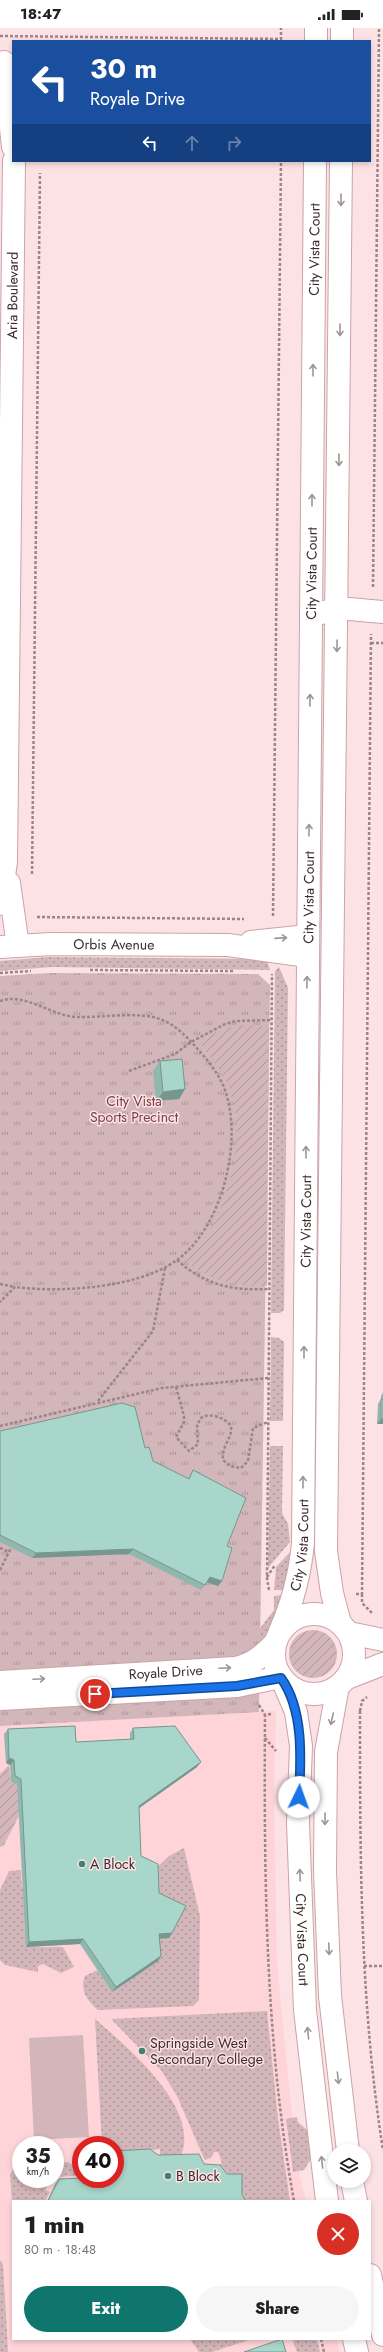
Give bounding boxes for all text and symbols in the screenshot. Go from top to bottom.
text: 18:47 [20,3,61,25]
text: 30 m [90,48,157,89]
icon: left [24,56,76,108]
text: Royale Drive [90,86,185,112]
icon: left [139,132,161,154]
icon: ahead [181,132,203,154]
icon: right [223,132,245,154]
one-way arrow [337,193,345,206]
street label: City Vista Court [304,202,325,296]
street label: Aria Boulevard [2,252,23,339]
one-way arrow [336,323,344,336]
one-way arrow [309,364,317,377]
one-way arrow [335,453,343,466]
one-way arrow [308,494,316,507]
street label: City Vista Court [301,526,322,620]
one-way arrow [333,639,341,652]
one-way arrow [307,694,314,707]
one-way arrow [305,824,313,837]
street label: City Vista Court [298,850,319,944]
street label: Orbis Avenue [73,934,154,955]
one-way arrow [274,934,287,941]
one-way arrow [303,976,311,989]
park label: City Vista Sports Precinct [90,1091,179,1127]
one-way arrow [302,1146,310,1159]
street label: City Vista Court [295,1174,316,1268]
one-way arrow [300,1346,308,1359]
one-way arrow [299,1476,307,1489]
street label: City Vista Court [285,1498,313,1593]
street label: Royale Drive [128,1660,203,1684]
one-way arrow [218,1665,231,1672]
one-way arrow [32,1676,45,1683]
pin [78,1677,112,1711]
icon: arrive [84,1683,106,1705]
one-way arrow [328,1712,335,1725]
position arrow [278,1776,320,1818]
one-way arrow [321,1812,329,1825]
place label: A Block [90,1854,136,1874]
marker: A Block [77,1859,87,1869]
one-way arrow [296,1869,304,1882]
street label: City Vista Court [291,1893,314,1987]
one-way arrow [325,1942,332,1955]
one-way arrow [304,2027,311,2040]
place label: Springside West Secondary College [150,2033,263,2069]
marker: Springside West Secondary College [137,2046,147,2056]
one-way arrow [335,2072,342,2085]
speed limit sign: 40 [72,2136,124,2188]
text: 35 [25,2142,51,2171]
map controls [327,2144,371,2188]
button: layers [327,2144,371,2188]
one-way arrow [318,2156,325,2169]
text: km/h [27,2164,49,2179]
place label: B Block [176,2166,220,2186]
marker: B Block [163,2171,173,2181]
text: 1 min [24,2207,85,2242]
button: close [317,2213,359,2255]
text: 80 m · 18:48 [24,2240,96,2259]
button: Exit [24,2286,188,2332]
button: Share [196,2286,359,2332]

